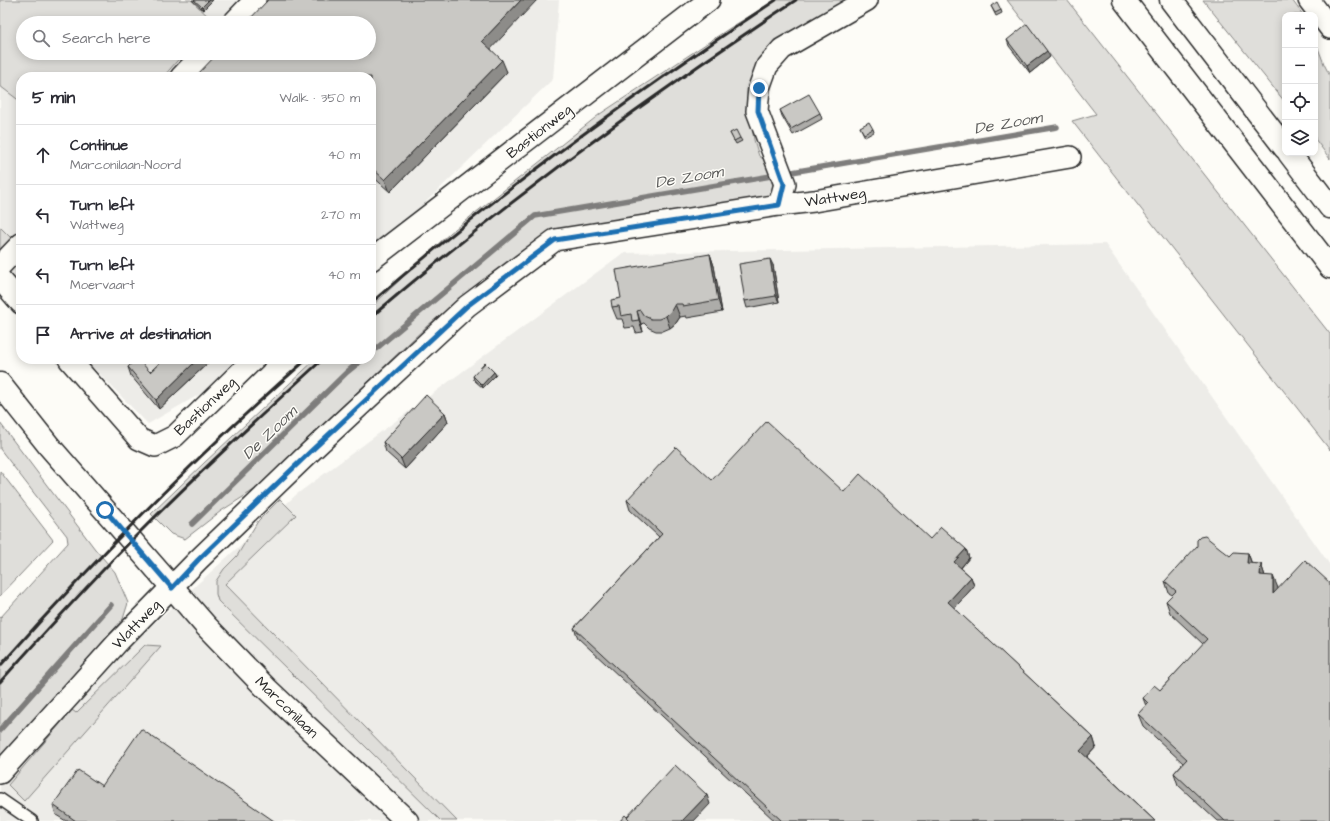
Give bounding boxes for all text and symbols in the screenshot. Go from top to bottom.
map controls [1282,12,1318,156]
button: + [1282,12,1318,48]
search box [16,16,376,60]
icon: search [30,27,52,49]
text: Search here [62,28,151,49]
button: − [1282,48,1318,84]
route end [750,79,768,97]
button: locate [1282,84,1318,120]
text: 5 min [32,86,75,110]
text: Walk · 350 m [280,89,360,107]
street label: Bastionweg [502,99,577,164]
water label: De Zoom [973,106,1045,140]
button: layers [1282,120,1318,156]
text: Continue [70,135,128,156]
icon: ahead [32,144,54,166]
text: 40 m [328,146,360,164]
text: Marconilaan-Noord [70,156,181,174]
water label: De Zoom [654,160,726,194]
street label: Wattweg [803,182,868,214]
text: Turn left [70,195,134,216]
icon: left [32,204,54,226]
text: 270 m [321,206,360,224]
text: Wattweg [70,216,124,234]
text: Turn left [70,255,134,276]
icon: left [32,264,54,286]
text: 40 m [328,266,360,284]
text: Moervaart [70,276,135,294]
icon: arrive [32,324,54,346]
text: Arrive at destination [70,324,211,345]
street label: Bastionweg [170,372,242,441]
water label: De Zoom [237,400,303,464]
route start [96,501,114,519]
street label: Wattweg [107,595,166,655]
street label: Marconilaan [250,672,323,743]

